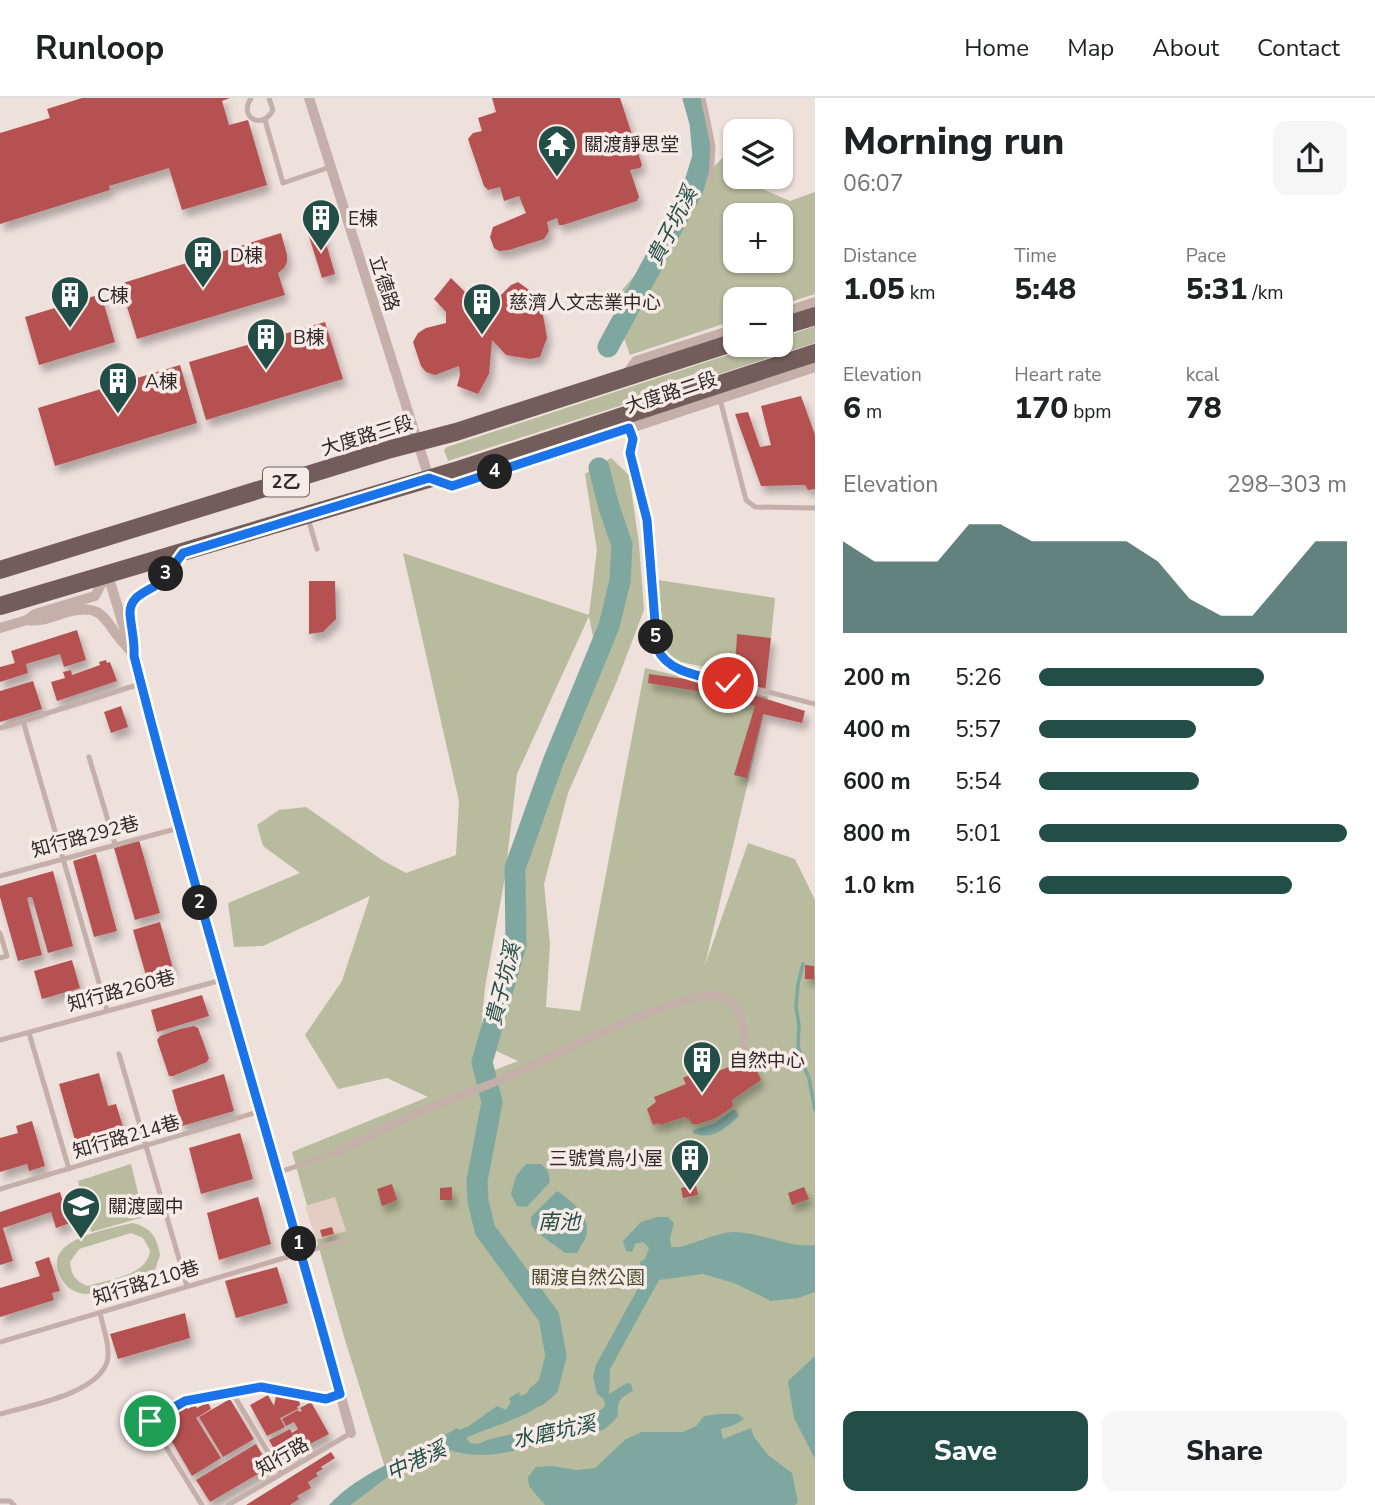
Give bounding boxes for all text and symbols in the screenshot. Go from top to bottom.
text: Runloop [35,26,164,71]
text: Home [964,32,1029,64]
text: Map [1067,32,1114,64]
text: About [1152,32,1219,64]
text: Contact [1257,32,1340,64]
text: Morning run [843,116,1064,167]
map controls [723,119,793,357]
button: layers [723,119,793,189]
button: share [1273,121,1347,195]
temple icon: 關渡靜思堂 [536,123,578,178]
place label: 關渡靜思堂 [584,132,679,158]
text: 06:07 [843,168,903,199]
water label: 貴子坑溪 [640,180,705,270]
building icon: E棟 [300,197,342,252]
button: + [723,203,793,273]
place label: E棟 [348,206,378,232]
building icon: D棟 [182,234,224,289]
place label: D棟 [230,243,263,269]
text: Distance [843,243,917,269]
text: Time [1014,243,1057,269]
text: Pace [1186,243,1226,269]
street label: 立德路 [363,252,405,314]
text: 1.05 [843,269,905,310]
text: 5:48 [1014,269,1076,310]
text: 5:31 [1186,269,1247,310]
building icon: C棟 [49,274,91,329]
text: km [905,280,935,306]
text: /km [1247,280,1283,306]
building icon: 慈濟人文志業中心 [461,281,503,336]
place label: C棟 [97,283,129,309]
button: − [723,287,793,357]
place label: 慈濟人文志業中心 [509,290,661,316]
building icon: B棟 [245,316,287,371]
place label: B棟 [293,325,325,351]
building icon: A棟 [97,360,139,415]
text: Elevation [843,362,922,388]
text: Heart rate [1014,362,1101,388]
text: kcal [1186,362,1219,388]
street label: 大度路二段 [622,366,721,420]
place label: A棟 [145,369,178,395]
text: 6 [843,388,861,429]
text: 170 [1014,388,1068,429]
text: 78 [1186,388,1222,429]
text: m [861,399,882,425]
text: bpm [1068,399,1112,425]
street label: 大度路三段 [318,410,417,462]
pin: 4 [477,454,512,490]
text: 4 [489,458,500,484]
road number: 2乙 [263,468,309,496]
text: Elevation [843,469,938,500]
text: 298–303 m [1227,469,1347,500]
pin: 3 [148,556,184,592]
text: 3 [160,560,171,586]
pin: 5 [638,620,674,654]
text: 5 [650,623,661,649]
pin [698,653,758,713]
text: 200 m [843,662,911,693]
text: 5:26 [955,662,1002,693]
icon: check [709,664,747,702]
text: 400 m [843,714,911,745]
text: 5:57 [955,714,1002,745]
text: 600 m [843,766,911,797]
text: 5:54 [955,766,1002,797]
street label: 知行路292巷 [29,810,142,864]
text: 800 m [843,818,911,849]
text: 5:01 [955,818,1002,849]
text: 1.0 km [843,870,915,901]
text: 5:16 [955,870,1002,901]
pin: 2 [182,886,218,920]
text: 2 [194,889,205,915]
water label: 貴子坑溪 [479,937,527,1028]
street label: 知行路260巷 [65,964,178,1018]
building icon: 自然中心 [681,1039,723,1094]
place label: 自然中心 [729,1048,805,1074]
street label: 知行路214巷 [70,1109,183,1165]
building icon: 三號賞鳥小屋 [669,1137,711,1192]
place label: 三號賞鳥小屋 [549,1146,663,1172]
school or university icon: 關渡國中 [60,1185,102,1240]
place label: 關渡國中 [108,1194,184,1220]
water label: 南池 [538,1208,582,1236]
pin: 1 [282,1226,316,1262]
text: 1 [293,1230,304,1256]
street label: 知行路210巷 [90,1254,203,1311]
park label: 關渡自然公園 [531,1265,645,1291]
pin [120,1391,180,1451]
icon: arrive [131,1402,169,1440]
water label: 水磨坑溪 [510,1409,601,1454]
button: Save [843,1411,1088,1491]
button: Share [1102,1411,1347,1491]
street label: 知行路 [251,1431,314,1482]
water label: 中港溪 [382,1434,453,1487]

